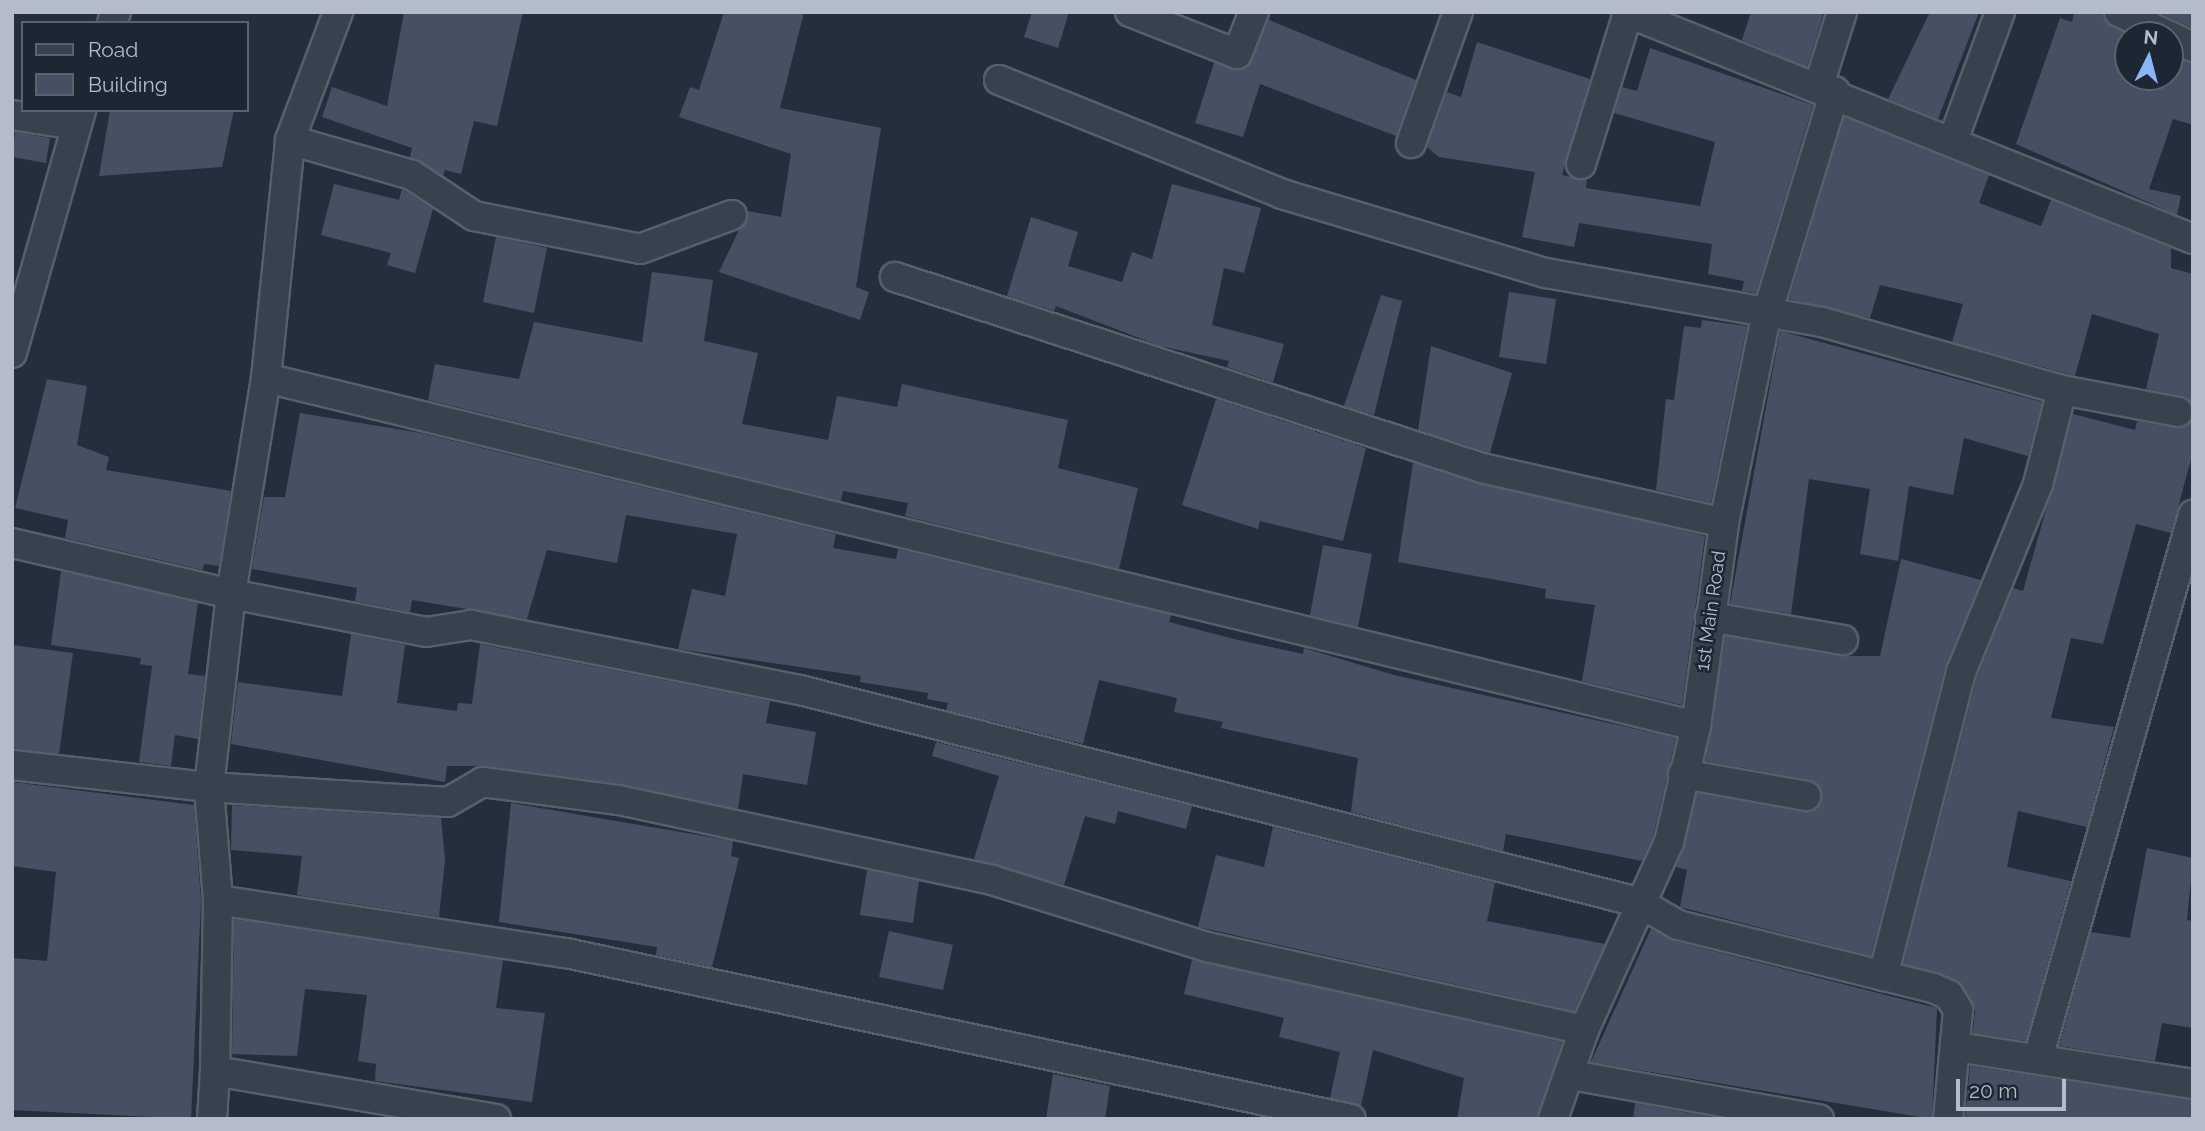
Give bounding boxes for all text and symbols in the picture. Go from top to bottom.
legend [21,21,248,112]
north arrow [2114,21,2184,91]
text: N [2143,25,2159,49]
text: Road [88,37,138,62]
text: Building [88,72,168,97]
street label: 1st Main Road [1691,549,1731,673]
scale bar [1960,1064,2070,1108]
text: 20 m [1969,1078,2017,1103]

